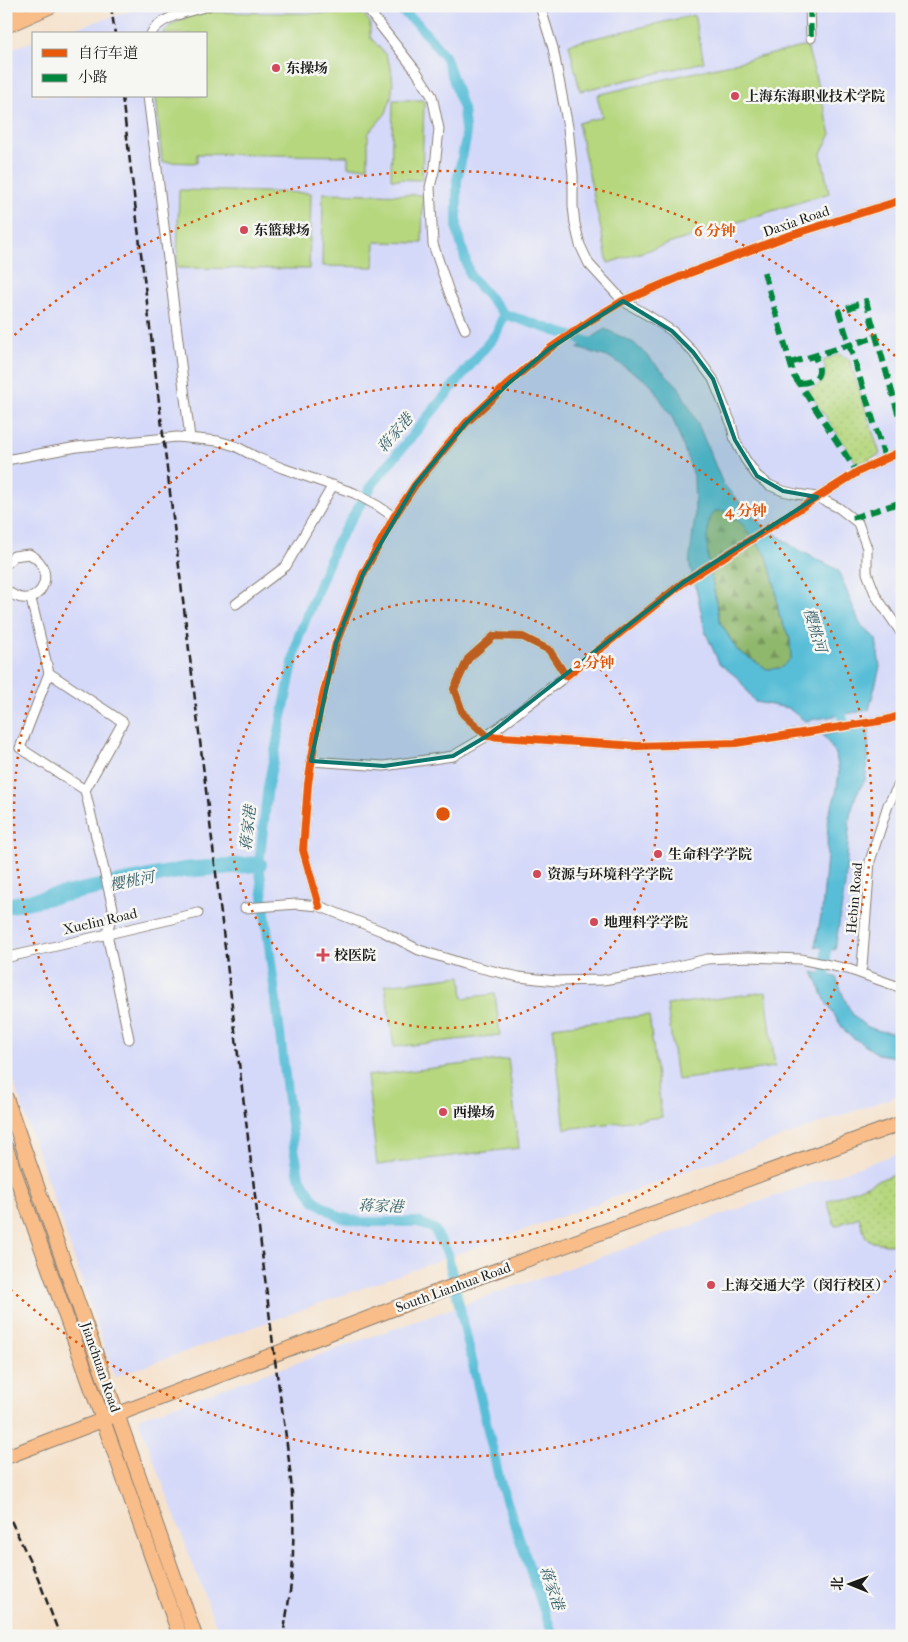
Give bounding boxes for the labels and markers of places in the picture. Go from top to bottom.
place label: 东操场 [286,60,328,77]
marker: 东操场 [270,62,282,74]
place label: 上海东海职业技术学院 [745,88,885,105]
marker: 上海东海职业技术学院 [729,90,741,102]
place label: 东篮球场 [254,222,310,239]
marker: 东篮球场 [238,224,250,236]
centre of rings [434,805,452,823]
place label: 生命科学学院 [668,846,752,863]
marker: 生命科学学院 [652,848,664,860]
place label: 资源与环境科学学院 [547,866,673,883]
marker: 资源与环境科学学院 [531,868,543,880]
place label: 地理科学学院 [604,914,688,931]
marker: 地理科学学院 [588,916,600,928]
place label: 校医院 [334,947,376,964]
marker: 校医院 [316,948,330,962]
place label: 西操场 [453,1104,495,1121]
marker: 西操场 [437,1106,449,1118]
place label: 上海交通大学（闵行校区） [721,1277,889,1294]
marker: 上海交通大学（闵行校区） [705,1279,717,1291]

